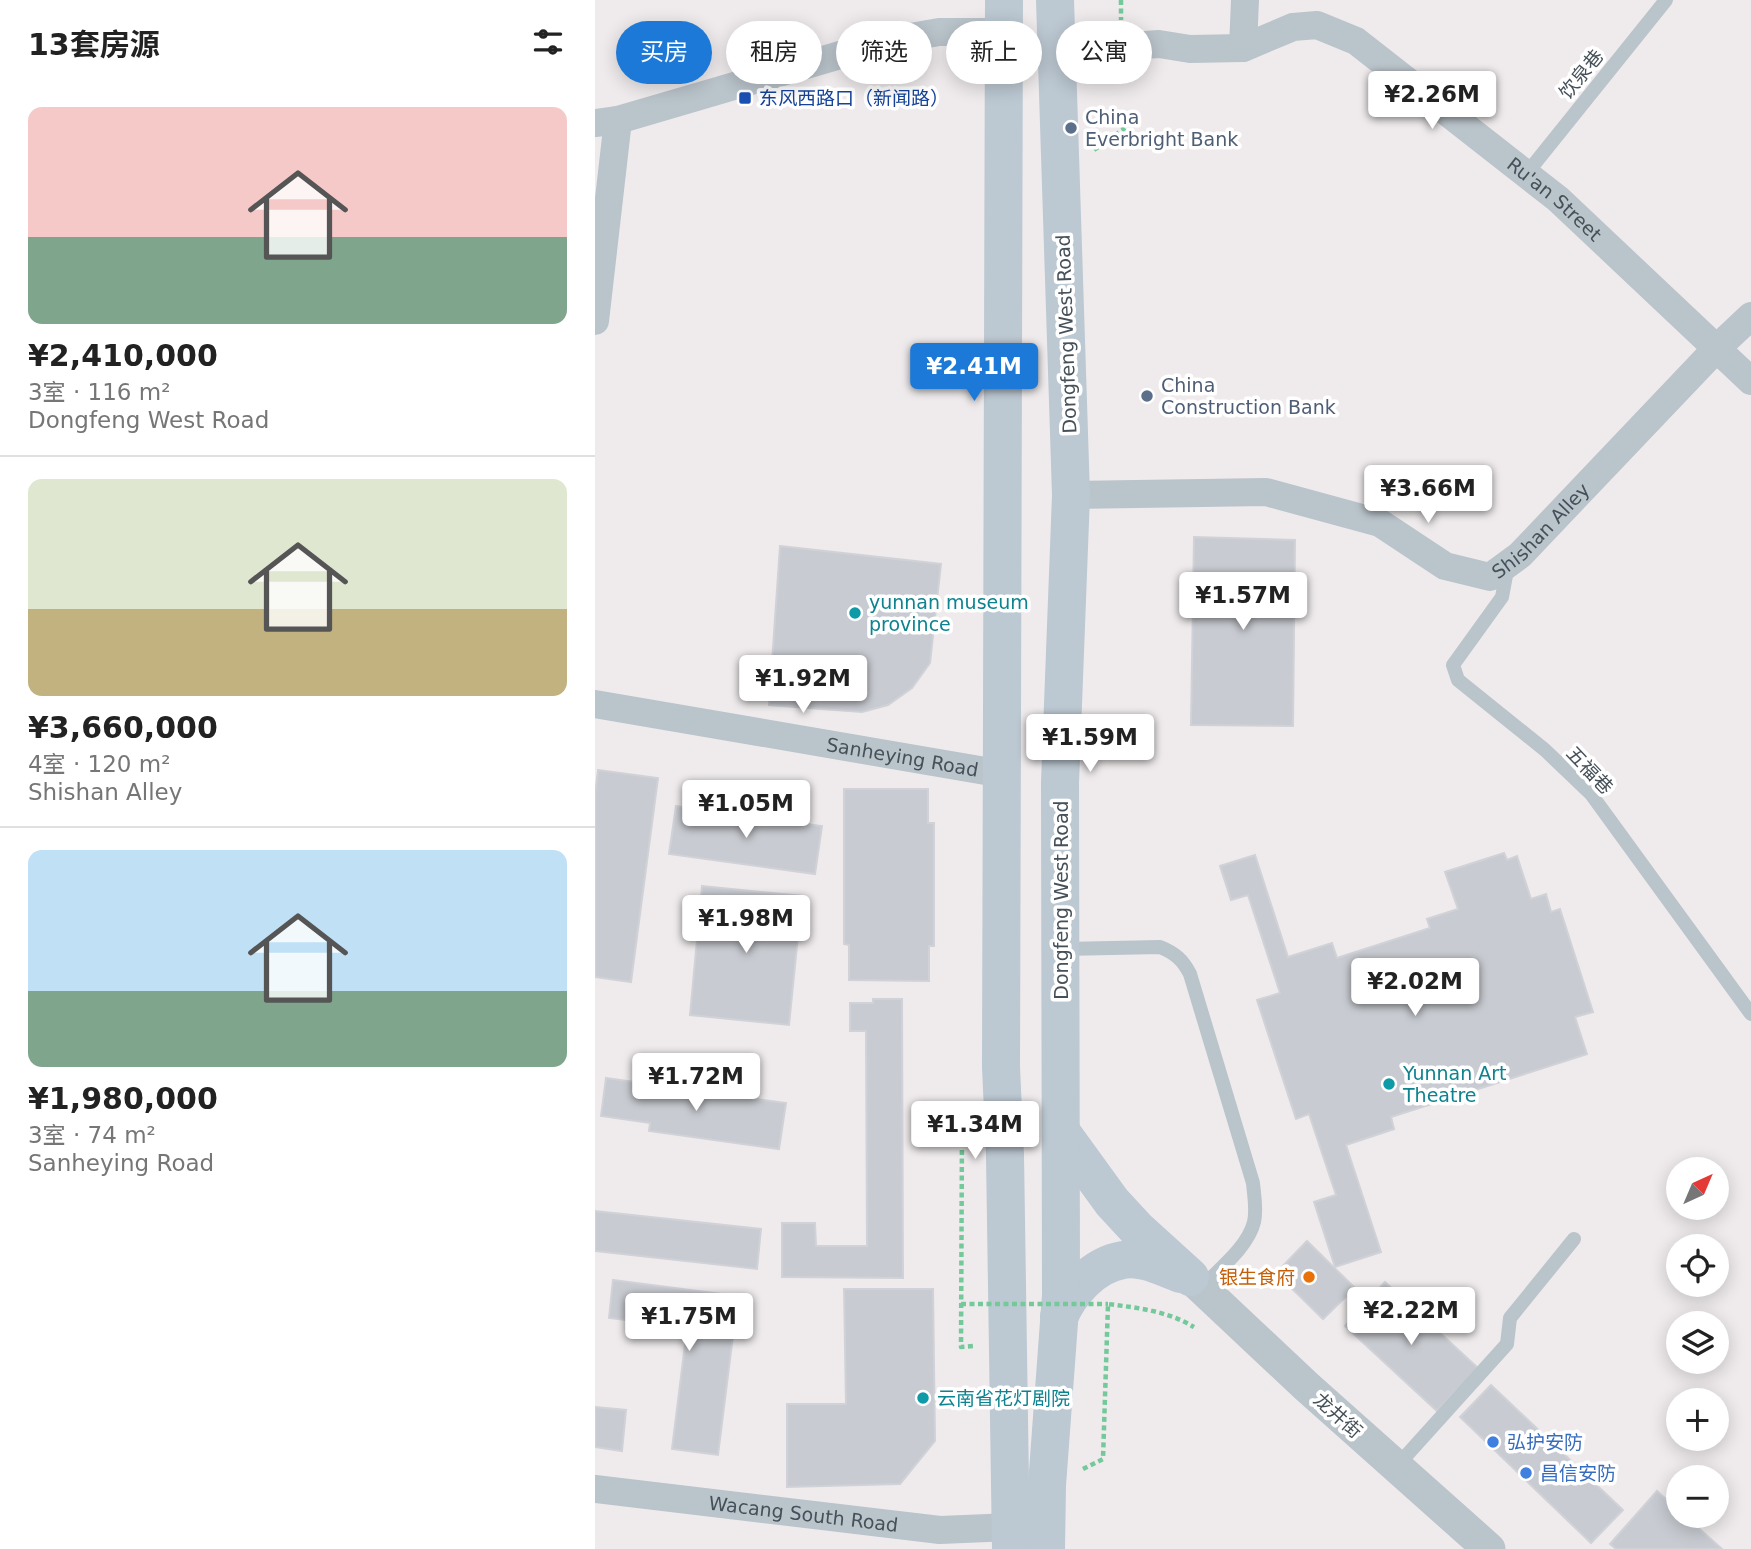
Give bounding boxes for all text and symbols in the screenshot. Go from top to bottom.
chip: 买房 [616,21,712,84]
chip: 租房 [726,21,822,84]
chip: 筛选 [836,21,932,84]
chip: 新上 [946,21,1042,84]
chip: 公寓 [1056,21,1152,84]
icon: filters [529,23,567,61]
text: 13套房源 [28,27,160,62]
street label: 饮泉巷 [1555,45,1607,103]
pin: ¥2.26M [1375,72,1489,131]
text: ¥2.26M [1384,81,1480,107]
place label: 东风西路口（新闻路） [759,87,949,109]
marker: 东风西路口（新闻路） [737,90,753,106]
place label: China Everbright Bank [1085,106,1238,150]
marker: China Everbright Bank [1063,120,1079,136]
icon: home [235,152,361,278]
street label: Ru'an Street [1503,153,1606,245]
street label: Dongfeng West Road [1052,234,1080,434]
text: ¥2,410,000 [28,338,218,373]
pin: ¥2.41M [917,344,1031,403]
text: ¥2.41M [926,353,1022,379]
place label: China Construction Bank [1161,374,1336,418]
text: 3室 · 116 m² [28,379,170,405]
marker: China Construction Bank [1139,388,1155,404]
text: Dongfeng West Road [28,407,269,433]
pin: ¥3.66M [1371,466,1485,525]
text: ¥3.66M [1380,475,1476,501]
street label: Shishan Alley [1487,478,1594,583]
icon: home [235,524,361,650]
pin: ¥1.57M [1186,572,1300,632]
text: ¥1.57M [1195,582,1291,608]
place label: yunnan museum province [869,591,1029,635]
marker: yunnan museum province [847,605,863,621]
pin: ¥1.92M [746,656,860,715]
text: ¥1.92M [755,665,851,691]
text: ¥3,660,000 [28,710,218,745]
pin: ¥1.59M [1033,714,1147,774]
text: ¥1.59M [1042,724,1138,750]
street label: Sanheying Road [825,733,980,781]
street label: 五福巷 [1562,742,1618,798]
text: 4室 · 120 m² [28,751,170,777]
text: Shishan Alley [28,779,182,805]
pin: ¥1.05M [689,780,803,840]
text: ¥1.05M [698,790,794,816]
street label: Dongfeng West Road [1050,800,1072,1000]
icon: home [235,895,361,1021]
pin: ¥1.98M [689,895,803,955]
text: ¥1.98M [698,905,794,931]
pin: ¥2.02M [1358,958,1472,1018]
text: ¥2.02M [1367,968,1463,994]
pin: ¥1.72M [639,1054,753,1113]
place label: Yunnan Art Theatre [1402,1062,1507,1106]
text: ¥1.72M [648,1063,744,1089]
marker: Yunnan Art Theatre [1381,1076,1397,1092]
text: ¥1,980,000 [28,1081,218,1116]
pin: ¥1.34M [918,1102,1032,1161]
text: ¥1.34M [927,1111,1023,1137]
text: 3室 · 74 m² [28,1122,156,1148]
text: Sanheying Road [28,1150,214,1176]
north arrow [1666,1157,1729,1220]
map controls [1666,1157,1729,1528]
button: locate [1666,1234,1729,1297]
place label: 银生食府 [1219,1266,1295,1288]
marker: 银生食府 [1301,1269,1317,1285]
pin: ¥2.22M [1354,1288,1468,1347]
pin: ¥1.75M [632,1294,746,1353]
text: ¥2.22M [1363,1297,1459,1323]
text: ¥1.75M [641,1303,737,1329]
button: layers [1666,1311,1729,1374]
place label: 云南省花灯剧院 [937,1387,1070,1409]
street label: 龙井街 [1309,1388,1367,1442]
button: + [1666,1388,1729,1451]
marker: 云南省花灯剧院 [915,1390,931,1406]
place label: 弘护安防 [1507,1431,1583,1453]
marker: 弘护安防 [1485,1434,1501,1450]
place label: 昌信安防 [1540,1462,1616,1484]
marker: 昌信安防 [1518,1465,1534,1481]
button: − [1666,1465,1729,1528]
street label: Wacang South Road [708,1492,899,1536]

